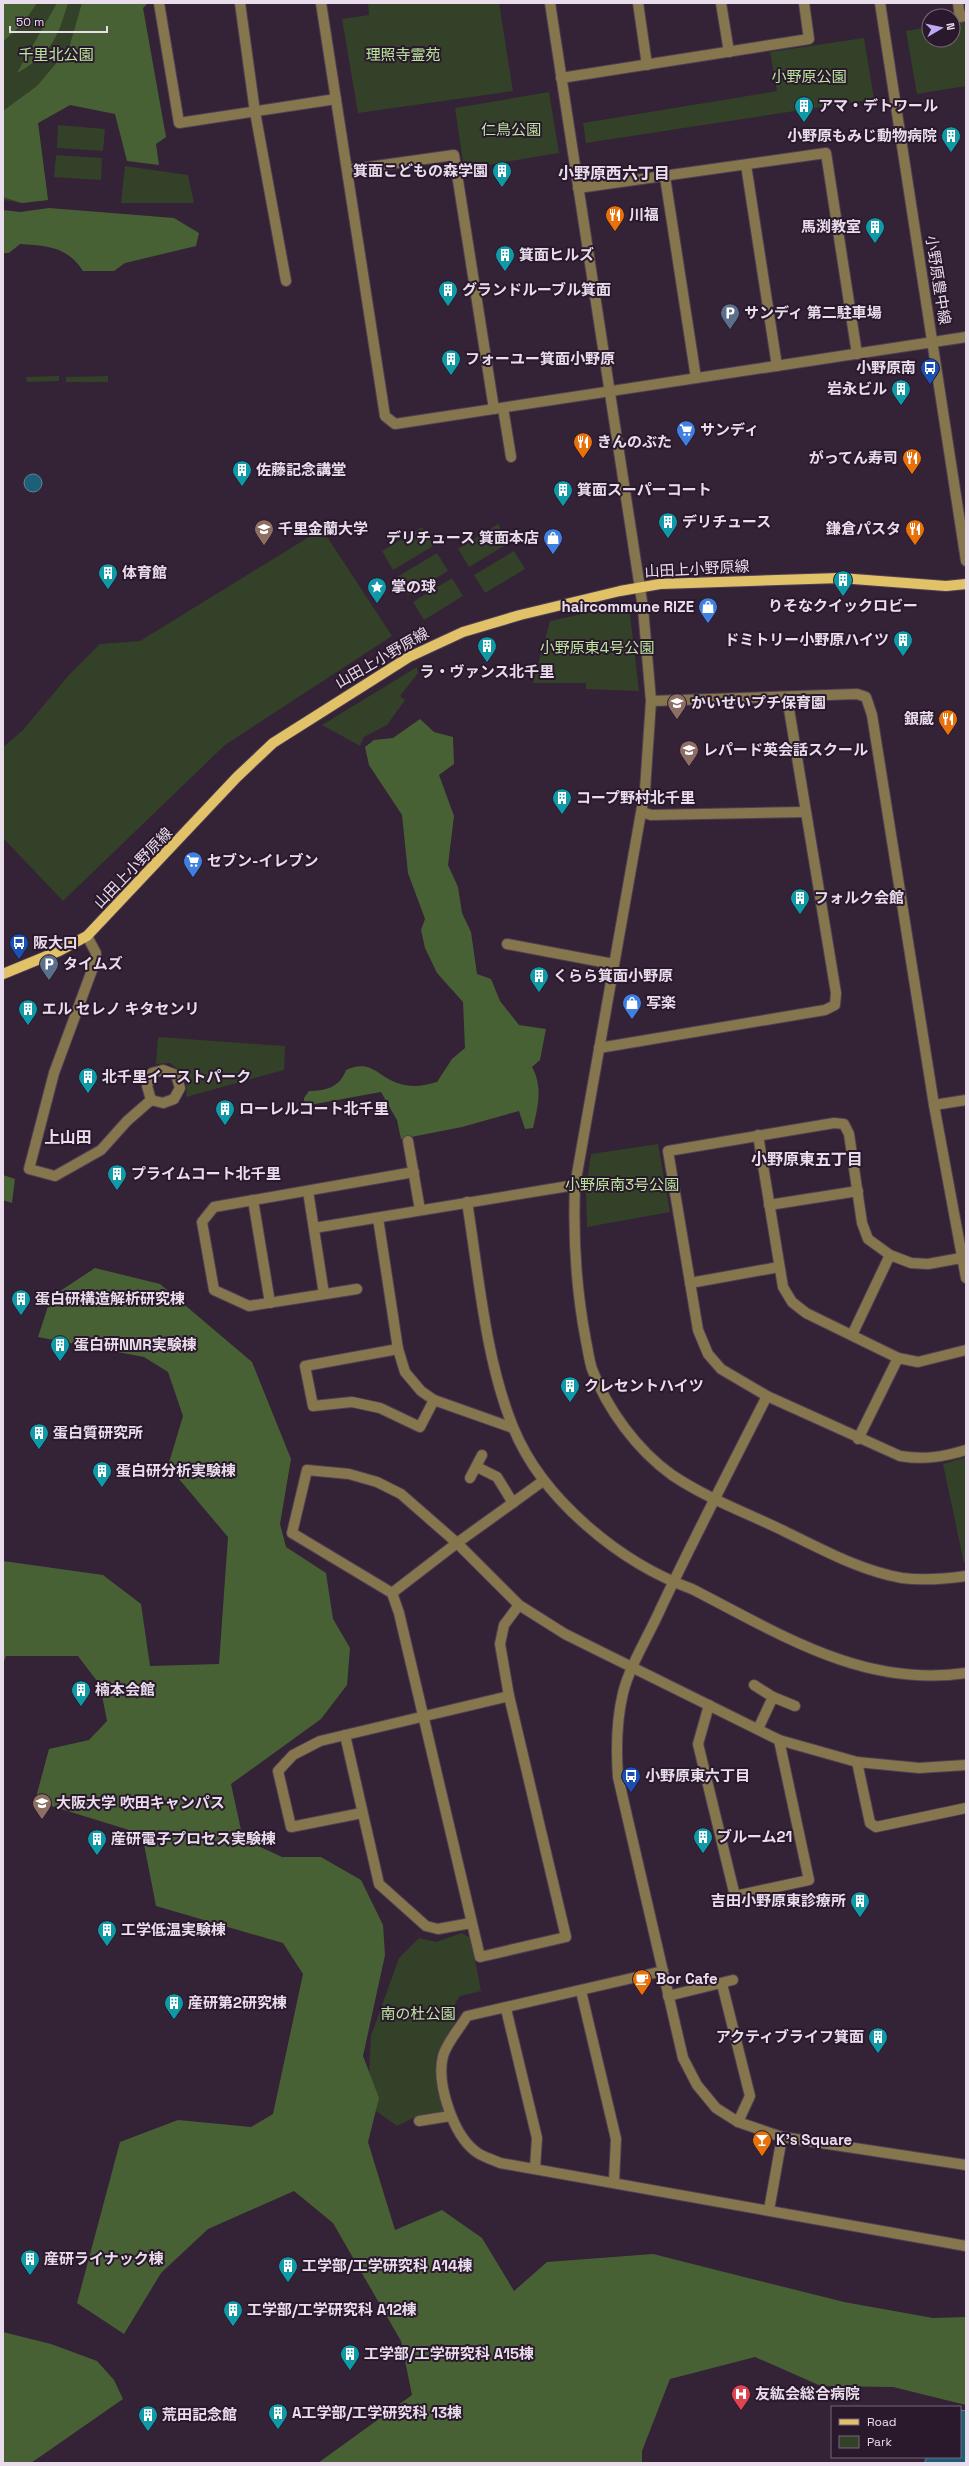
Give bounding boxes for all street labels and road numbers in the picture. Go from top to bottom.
street label: 小野原豊中線 [922,234,955,326]
street label: 山田上小野原線 [644,556,750,581]
street label: 山田上小野原線 [332,623,432,692]
street label: 山田上小野原線 [89,823,176,912]

